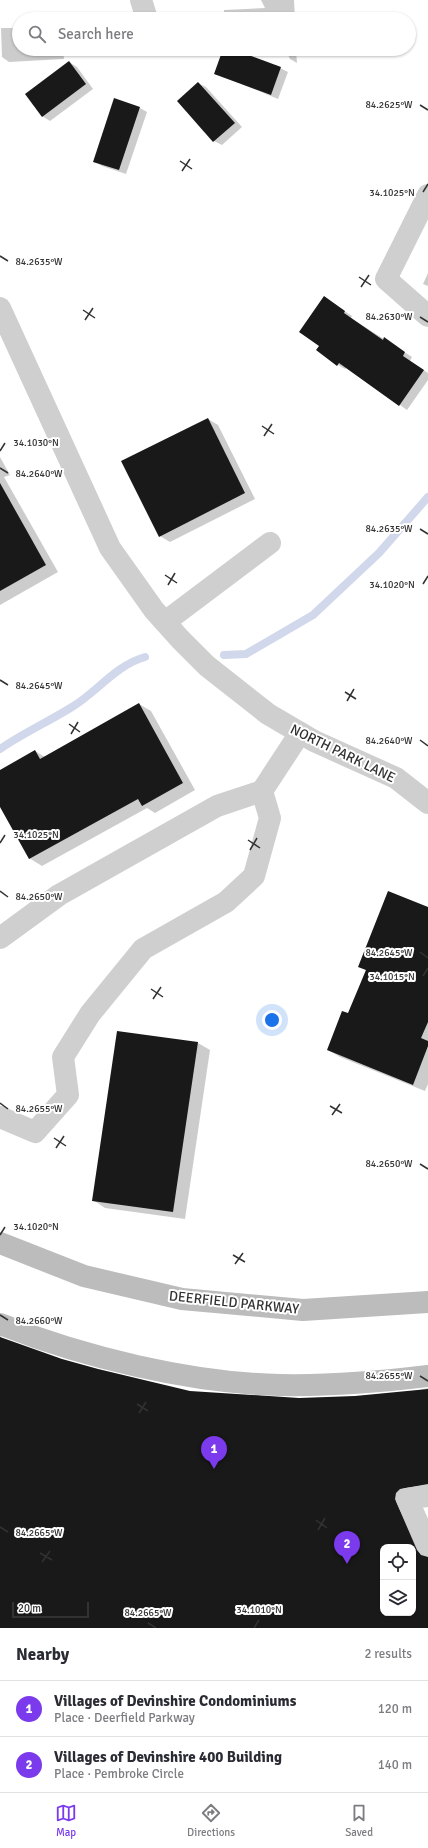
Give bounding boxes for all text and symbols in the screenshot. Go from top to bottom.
search box [12,12,416,56]
icon: search [26,23,48,45]
text: Search here [58,25,134,43]
text: 84.2625°W [365,99,413,111]
text: 34.1025°N [369,187,415,199]
text: 84.2635°W [15,256,63,268]
text: 84.2630°W [365,311,413,323]
text: 34.1030°N [13,437,59,449]
text: 84.2640°W [15,468,63,480]
text: 84.2635°W [365,523,413,535]
text: 34.1020°N [369,579,415,591]
text: 84.2645°W [15,680,63,692]
street label: NORTH PARK LANE [287,721,398,786]
text: 84.2640°W [365,735,413,747]
text: 34.1025°N [13,829,59,841]
text: 84.2650°W [15,891,63,903]
text: 84.2645°W [365,947,413,959]
text: 34.1015°N [369,971,415,983]
your location [262,1010,282,1030]
text: 84.2655°W [15,1103,63,1115]
text: 84.2650°W [365,1158,413,1170]
text: 34.1020°N [13,1221,59,1233]
street label: DEERFIELD PARKWAY [168,1287,300,1318]
text: 84.2660°W [15,1315,63,1327]
text: 84.2655°W [365,1370,413,1382]
pin: 1 [201,1436,227,1469]
text: 84.2665°W [15,1527,63,1539]
pin: 2 [334,1531,360,1564]
map controls [380,1544,416,1616]
button: locate [380,1544,416,1580]
button: layers [380,1580,416,1616]
scale bar [12,1600,89,1619]
text: 20 m [18,1602,41,1615]
text: 34.1010°N [236,1604,282,1616]
text: 84.2665°W [124,1607,172,1619]
text: Nearby [16,1644,69,1665]
text: 2 results [364,1646,412,1662]
text: Villages of Devinshire Condominiums [54,1692,296,1710]
text: 1 [25,1701,33,1717]
text: 120 m [378,1701,412,1717]
text: Place · Deerfield Parkway [54,1710,195,1726]
text: Villages of Devinshire 400 Building [54,1748,282,1766]
text: 2 [25,1757,33,1773]
text: 140 m [378,1757,412,1773]
text: Place · Pembroke Circle [54,1766,184,1782]
tab: Map [55,1802,77,1839]
tab: Directions [187,1802,235,1839]
tab: Saved [345,1802,373,1839]

